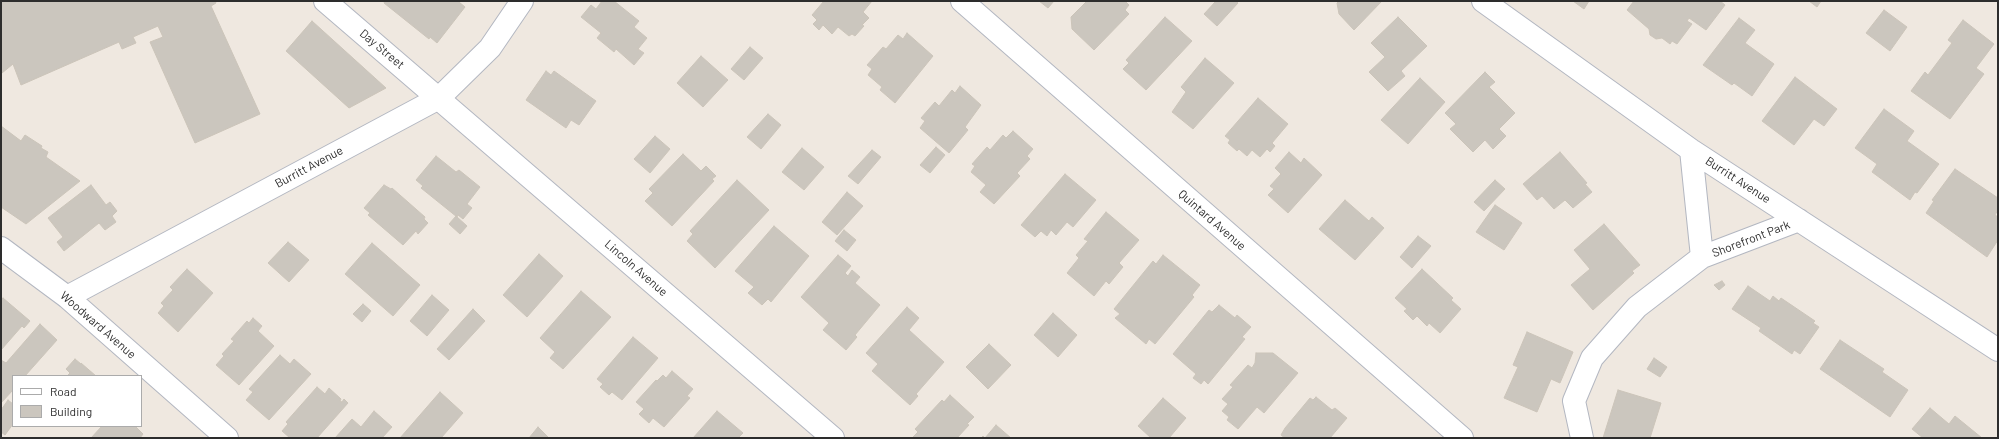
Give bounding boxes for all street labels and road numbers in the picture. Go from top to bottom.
street label: Day Street [357,26,407,72]
street label: Burritt Avenue [273,143,345,191]
street label: Burritt Avenue [1703,154,1773,206]
street label: Quintard Avenue [1175,187,1249,253]
street label: Shorefront Park [1710,217,1792,261]
street label: Lincoln Avenue [602,237,670,299]
street label: Woodward Avenue [57,288,139,362]

